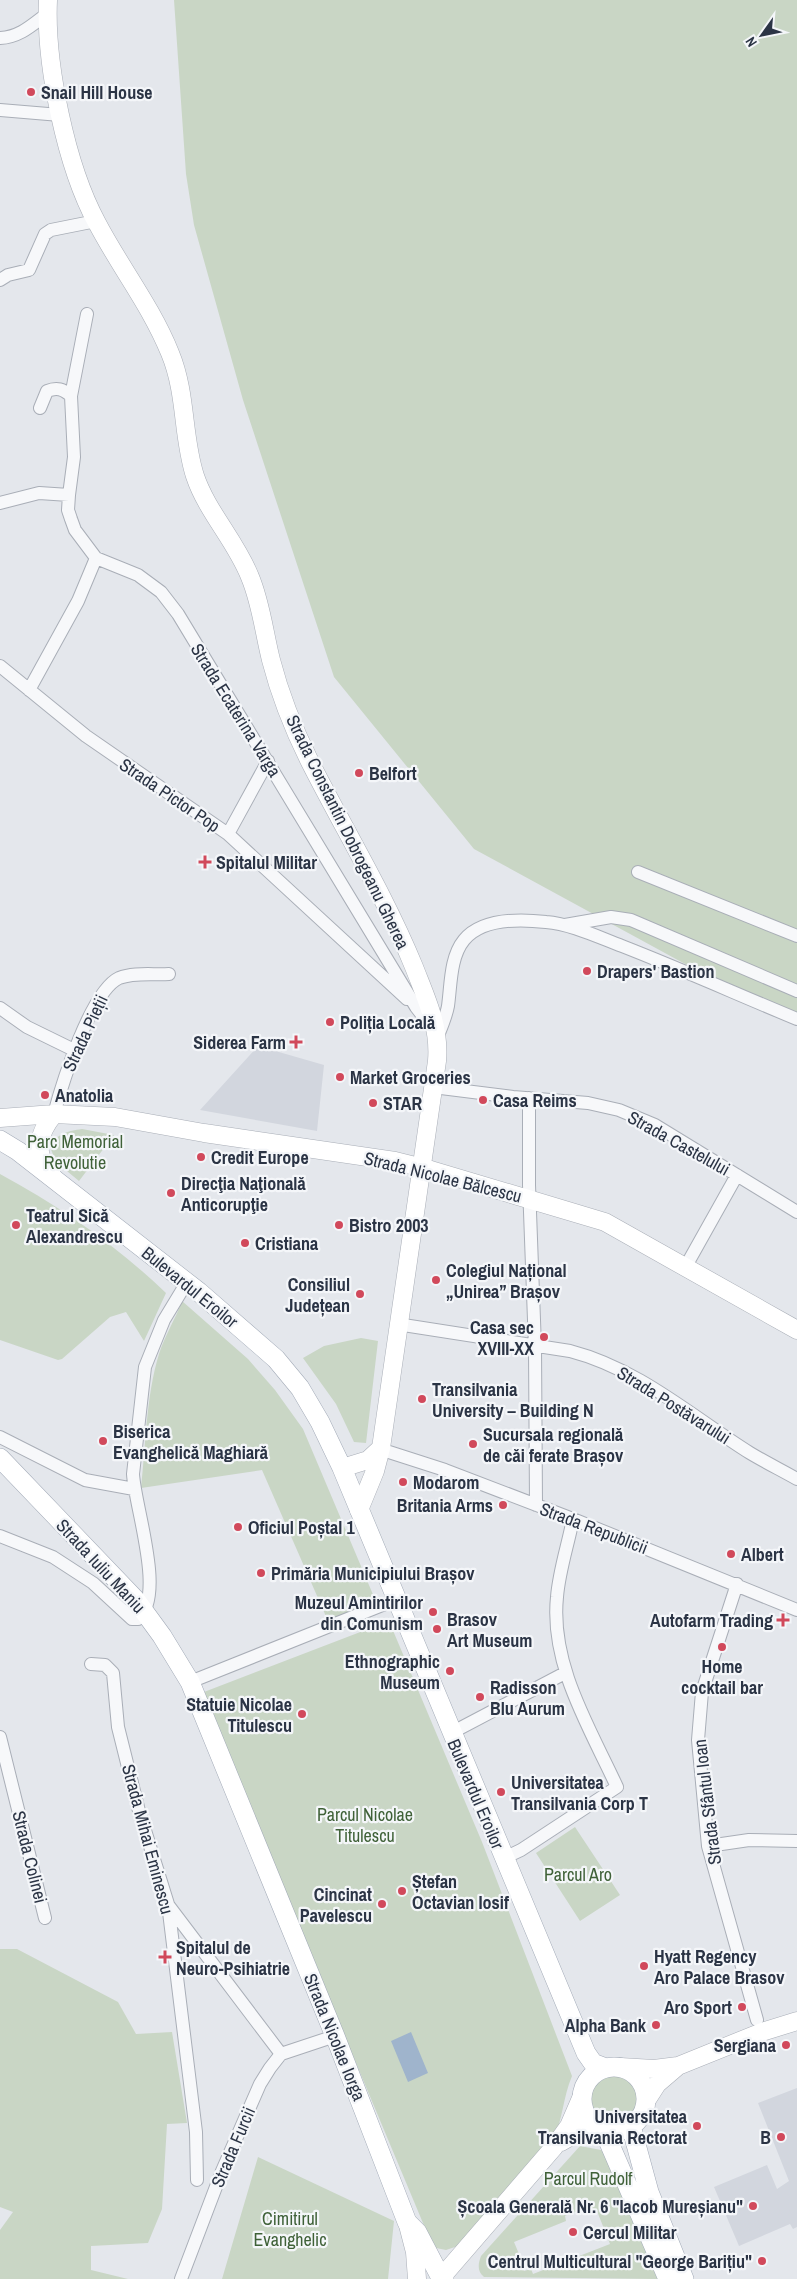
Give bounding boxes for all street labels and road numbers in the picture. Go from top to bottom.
street label: Strada Ecaterina Varga [185,638,287,782]
street label: Strada Constantin Dobrogeanu Gherea [280,711,416,953]
street label: Strada Pictor Pop [115,752,225,838]
street label: Strada Pieții [56,991,114,1075]
street label: Strada Castelului [623,1105,735,1181]
street label: Strada Nicolae Bălcescu [362,1145,524,1209]
street label: Bulevardul Eroilor [137,1240,244,1334]
street label: Strada Postăvarului [612,1360,736,1450]
street label: Strada Republicii [536,1496,652,1560]
street label: Strada Iuliu Maniu [51,1513,151,1619]
street label: Bulevardul Eroilor [442,1735,510,1853]
street label: Strada Sfântul Ioan [687,1738,727,1866]
street label: Strada Mihai Eminescu [116,1761,180,1917]
street label: Strada Colinei [6,1808,54,1906]
street label: Strada Nicolae Iorga [298,1970,372,2104]
street label: Strada Furcii [205,2103,261,2191]

